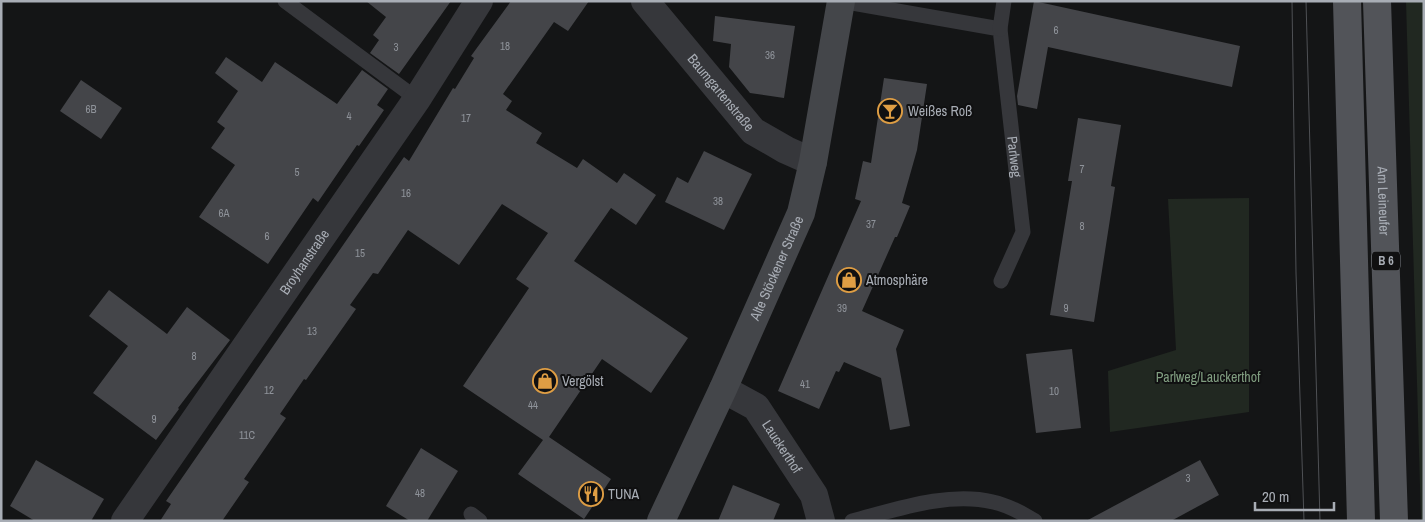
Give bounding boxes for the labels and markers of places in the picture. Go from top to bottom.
bar icon: Weißes Roß [877,98,903,124]
place label: Weißes Roß [908,102,972,120]
shop icon: Atmosphäre [836,267,862,293]
place label: Atmosphäre [865,271,928,289]
shop icon: Vergölst [532,368,558,394]
place label: Vergölst [562,372,603,390]
restaurant icon: TUNA [578,481,604,507]
place label: TUNA [608,485,640,503]

